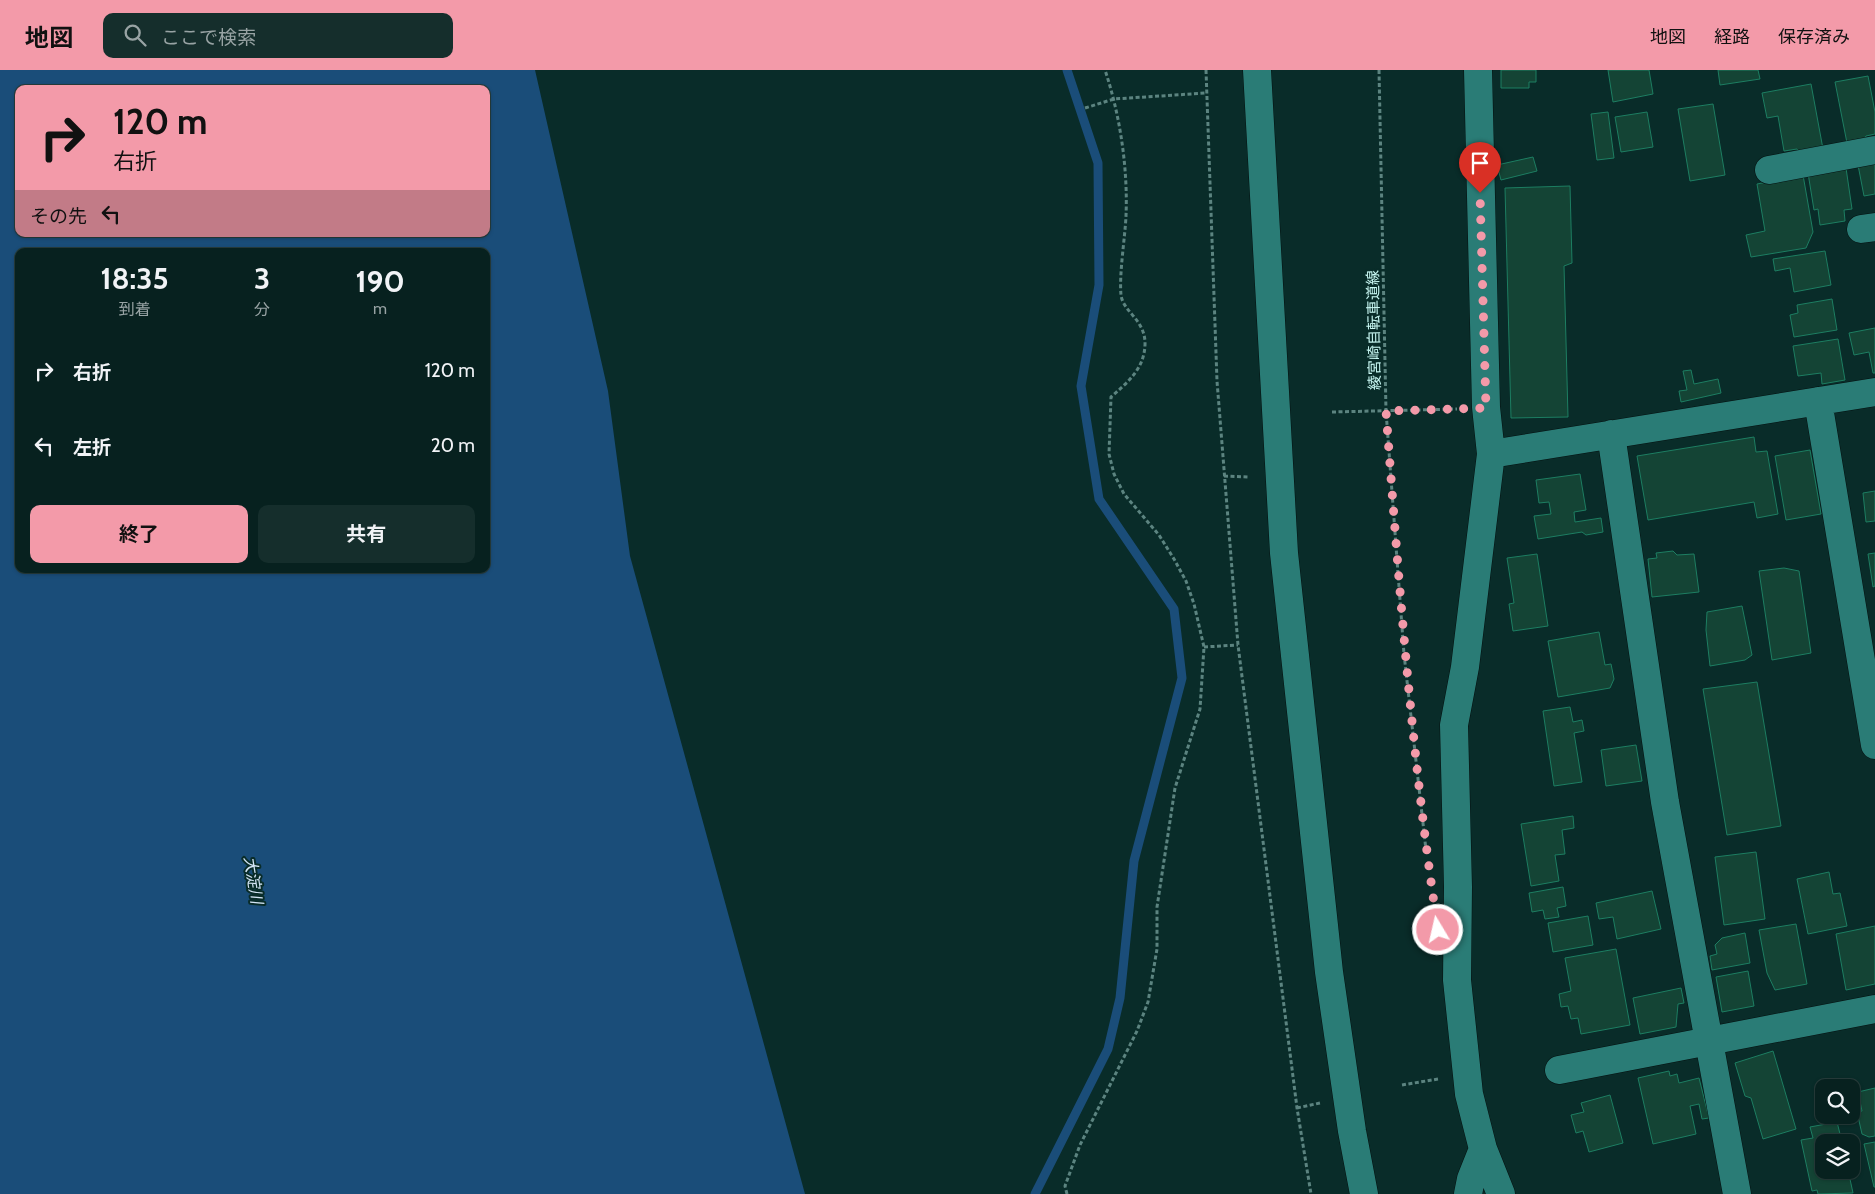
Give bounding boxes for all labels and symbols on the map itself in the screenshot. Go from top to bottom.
pin [1459,142,1501,193]
street label: 綾宮崎自転車道線 [1364,270,1384,390]
water label: 大淀川 [240,855,267,907]
position arrow [1411,903,1463,955]

